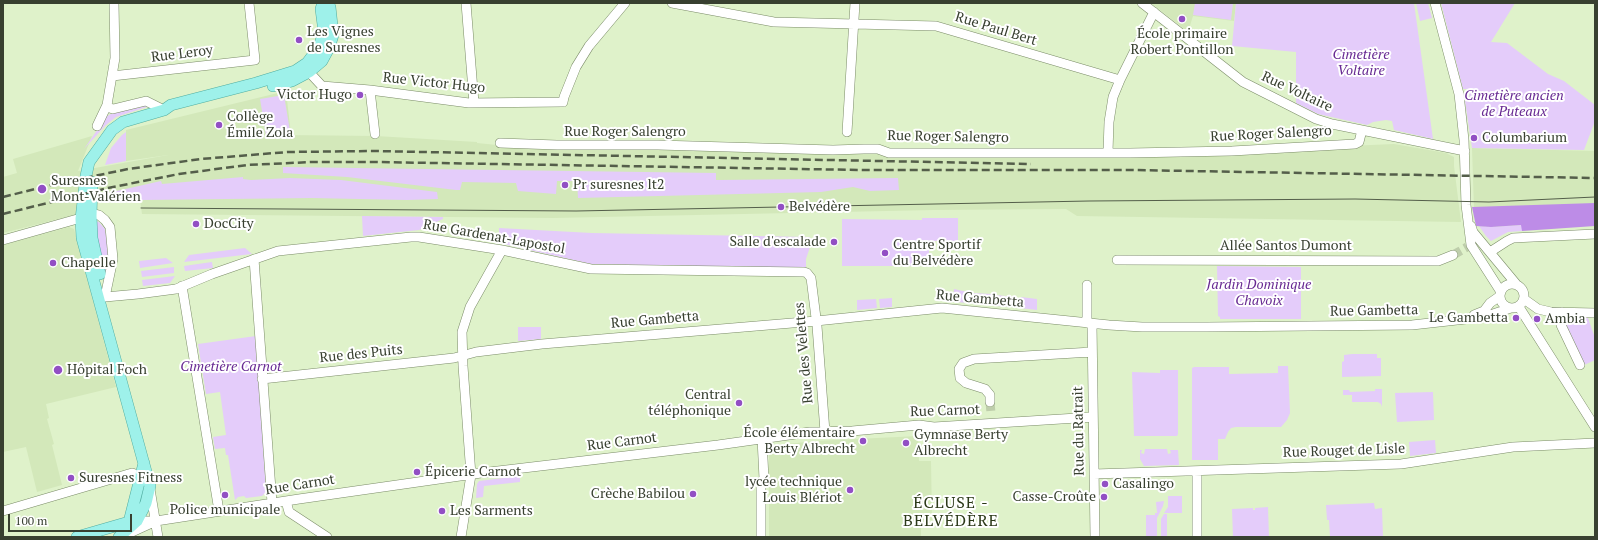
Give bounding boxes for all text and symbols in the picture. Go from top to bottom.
street label: Rue Paul Bert [953,9,1039,49]
marker: École primaire Robert Pontillon [1177,14,1187,24]
place label: Les Vignes de Suresnes [307,24,381,56]
place label: École primaire Robert Pontillon [1131,26,1233,58]
marker: Les Vignes de Suresnes [294,35,304,45]
street label: Rue Leroy [150,42,214,66]
park label: Cimetière Voltaire [1332,47,1390,80]
street label: Rue Voltaire [1259,68,1335,116]
street label: Rue Victor Hugo [382,69,486,97]
place label: Victor Hugo [277,87,352,103]
park label: Cimetière ancien de Puteaux [1464,88,1564,120]
marker: Victor Hugo [355,90,365,100]
place label: Collège Émile Zola [227,109,293,142]
marker: Collège Émile Zola [214,120,224,130]
street label: Rue Roger Salengro [1210,122,1332,146]
street label: Rue Roger Salengro [564,124,686,140]
street label: Rue Roger Salengro [887,128,1009,146]
place label: Columbarium [1482,130,1567,146]
marker: Columbarium [1469,133,1479,143]
place label: Suresnes Mont-Valérien [51,173,141,206]
place label: Pr suresnes lt2 [573,177,664,193]
marker: Pr suresnes lt2 [560,180,570,190]
marker: Suresnes Mont-Valérien [36,183,48,195]
place label: Belvédère [789,199,850,215]
marker: Belvédère [776,202,786,212]
place label: DocCity [204,216,254,232]
street label: Rue Gardenat-Lapostol [422,216,566,258]
marker: DocCity [191,219,201,229]
place label: Salle d'escalade [729,234,826,250]
marker: Salle d'escalade [829,237,839,247]
place label: Centre Sportif du Belvédère [893,237,981,270]
street label: Allée Santos Dumont [1220,238,1352,254]
marker: Centre Sportif du Belvédère [880,248,890,258]
place label: Chapelle [61,255,116,271]
marker: Chapelle [48,258,58,268]
park label: Jardin Dominique Chavoix [1207,277,1311,310]
street label: Rue Gambetta [935,287,1025,311]
street label: Rue des Velettes [791,302,817,404]
street label: Rue Gambetta [1330,302,1418,320]
street label: Rue Gambetta [610,308,700,332]
place label: Le Gambetta [1429,310,1508,326]
place label: Ambia [1545,311,1586,327]
marker: Le Gambetta [1511,313,1521,323]
marker: Ambia [1532,314,1542,324]
street label: Rue des Puits [319,341,403,367]
park label: Cimetière Carnot [180,359,282,375]
place label: Hôpital Foch [67,362,147,378]
marker: Hôpital Foch [52,364,64,376]
street label: Rue du Ratrait [1070,386,1088,476]
place label: Central téléphonique [648,387,731,420]
marker: Central téléphonique [734,398,744,408]
street label: Rue Carnot [910,401,980,421]
place label: École élémentaire Berty Albrecht [744,425,855,458]
place label: Gymnase Berty Albrecht [914,427,1008,460]
street label: Rue Carnot [586,429,658,455]
marker: École élémentaire Berty Albrecht [858,436,868,446]
marker: Gymnase Berty Albrecht [901,438,911,448]
street label: Rue Rouget de Lisle [1283,440,1405,462]
place label: Épicerie Carnot [425,464,521,480]
marker: Épicerie Carnot [412,467,422,477]
place label: Suresnes Fitness [79,470,182,486]
street label: Rue Carnot [264,471,336,499]
marker: Suresnes Fitness [66,473,76,483]
place label: lycée technique Louis Blériot [745,474,842,506]
place label: Casalingo [1113,476,1174,492]
marker: Casalingo [1100,479,1110,489]
marker: lycée technique Louis Blériot [845,485,855,495]
place label: Crèche Babilou [591,486,685,502]
marker: Crèche Babilou [688,489,698,499]
place label: Casse-Croûte [1012,489,1096,505]
marker: Police municipale [220,490,230,500]
marker: Casse-Croûte [1099,492,1109,502]
district label: ÉCLUSE - BELVÉDÈRE [903,493,999,531]
place label: Police municipale [170,502,280,518]
place label: Les Sarments [450,503,533,519]
scale bar [10,506,134,532]
marker: Les Sarments [437,506,447,516]
text: 100 m [15,513,47,528]

